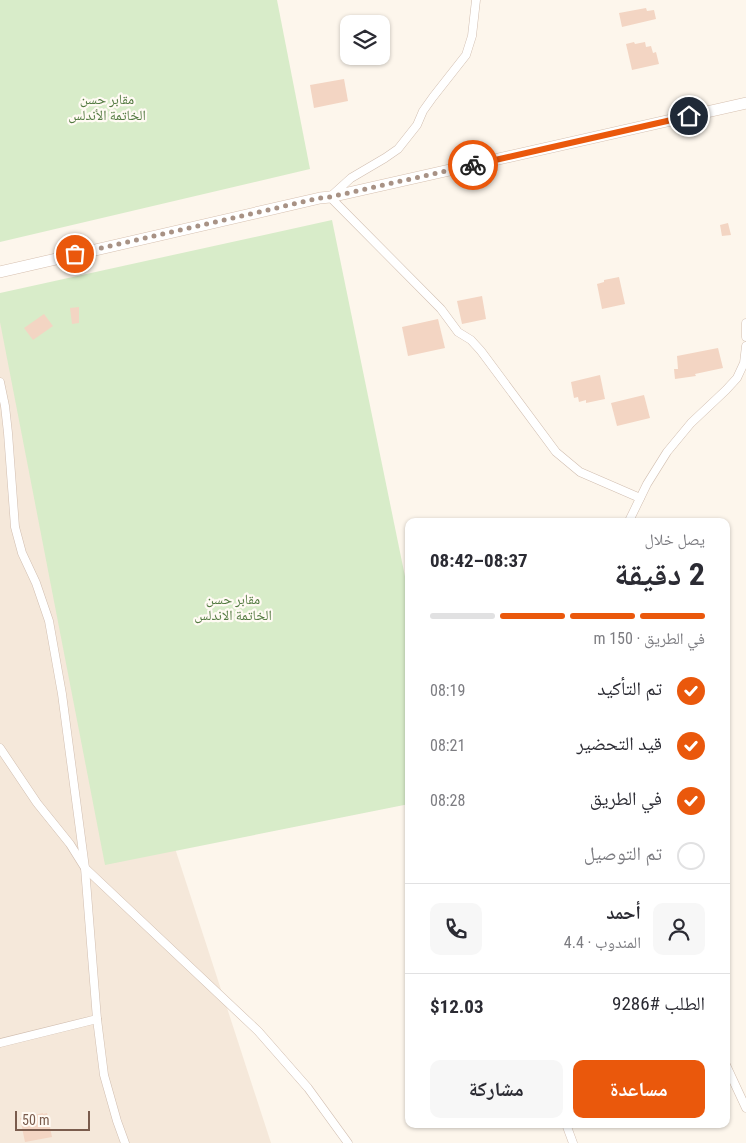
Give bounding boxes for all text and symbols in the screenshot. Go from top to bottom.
map controls [340,15,390,65]
button: layers [340,15,390,65]
park label: مقابر حسن الخاتمة الأندلس [68,91,146,124]
pin [668,95,710,137]
icon: home [675,102,703,130]
courier [448,140,498,190]
icon: bike [459,151,487,179]
pin [54,233,96,275]
icon: bag [61,240,89,268]
text: يصل خلال [644,530,705,549]
text: 08:37–08:42 [430,549,528,572]
text: 2 دقيقة [614,555,705,593]
park label: مقابر حسن الخاتمة الاندلس [194,591,272,624]
text: في الطريق · 150 m [593,629,705,648]
text: تم التأكيد [597,677,662,700]
icon: check [677,677,705,705]
text: 08:19 [430,681,465,700]
text: قيد التحضير [576,732,662,755]
icon: check [677,732,705,760]
text: 08:21 [430,736,465,755]
text: في الطريق [590,787,662,810]
icon: check [677,787,705,815]
text: 08:28 [430,791,465,810]
text: تم التوصيل [584,842,662,865]
text: أحمد [606,901,641,924]
button: phone [430,903,482,955]
button: person [653,903,705,955]
text: المندوب · 4.4 [564,933,641,952]
text: الطلب #9286 [612,992,705,1015]
text: $12.03 [430,995,484,1018]
button: مشاركة [430,1060,563,1118]
button: مساعدة [573,1060,705,1118]
scale bar [15,1108,90,1131]
text: 50 m [22,1112,50,1128]

